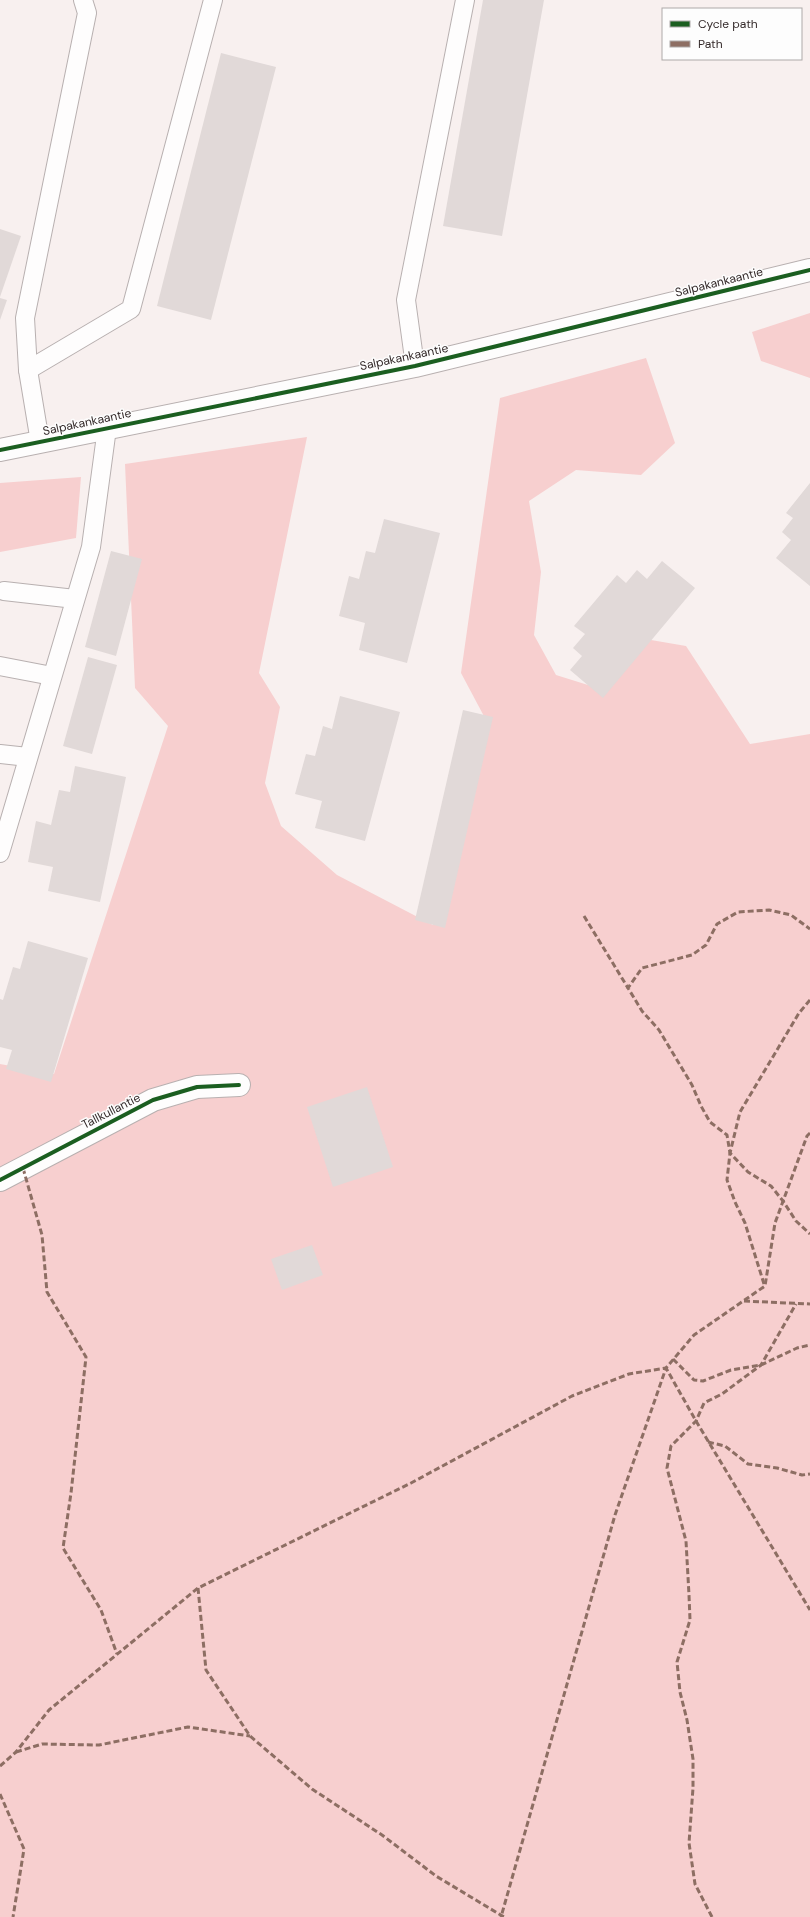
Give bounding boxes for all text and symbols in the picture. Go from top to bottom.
legend [662,8,802,60]
text: Cycle path [698,16,758,32]
text: Path [698,36,723,52]
street label: Salpakankaantie [673,263,765,301]
street label: Salpakankaantie [358,340,450,374]
street label: Salpakankaantie [41,405,133,439]
street label: Tallkullantie [79,1089,143,1133]

